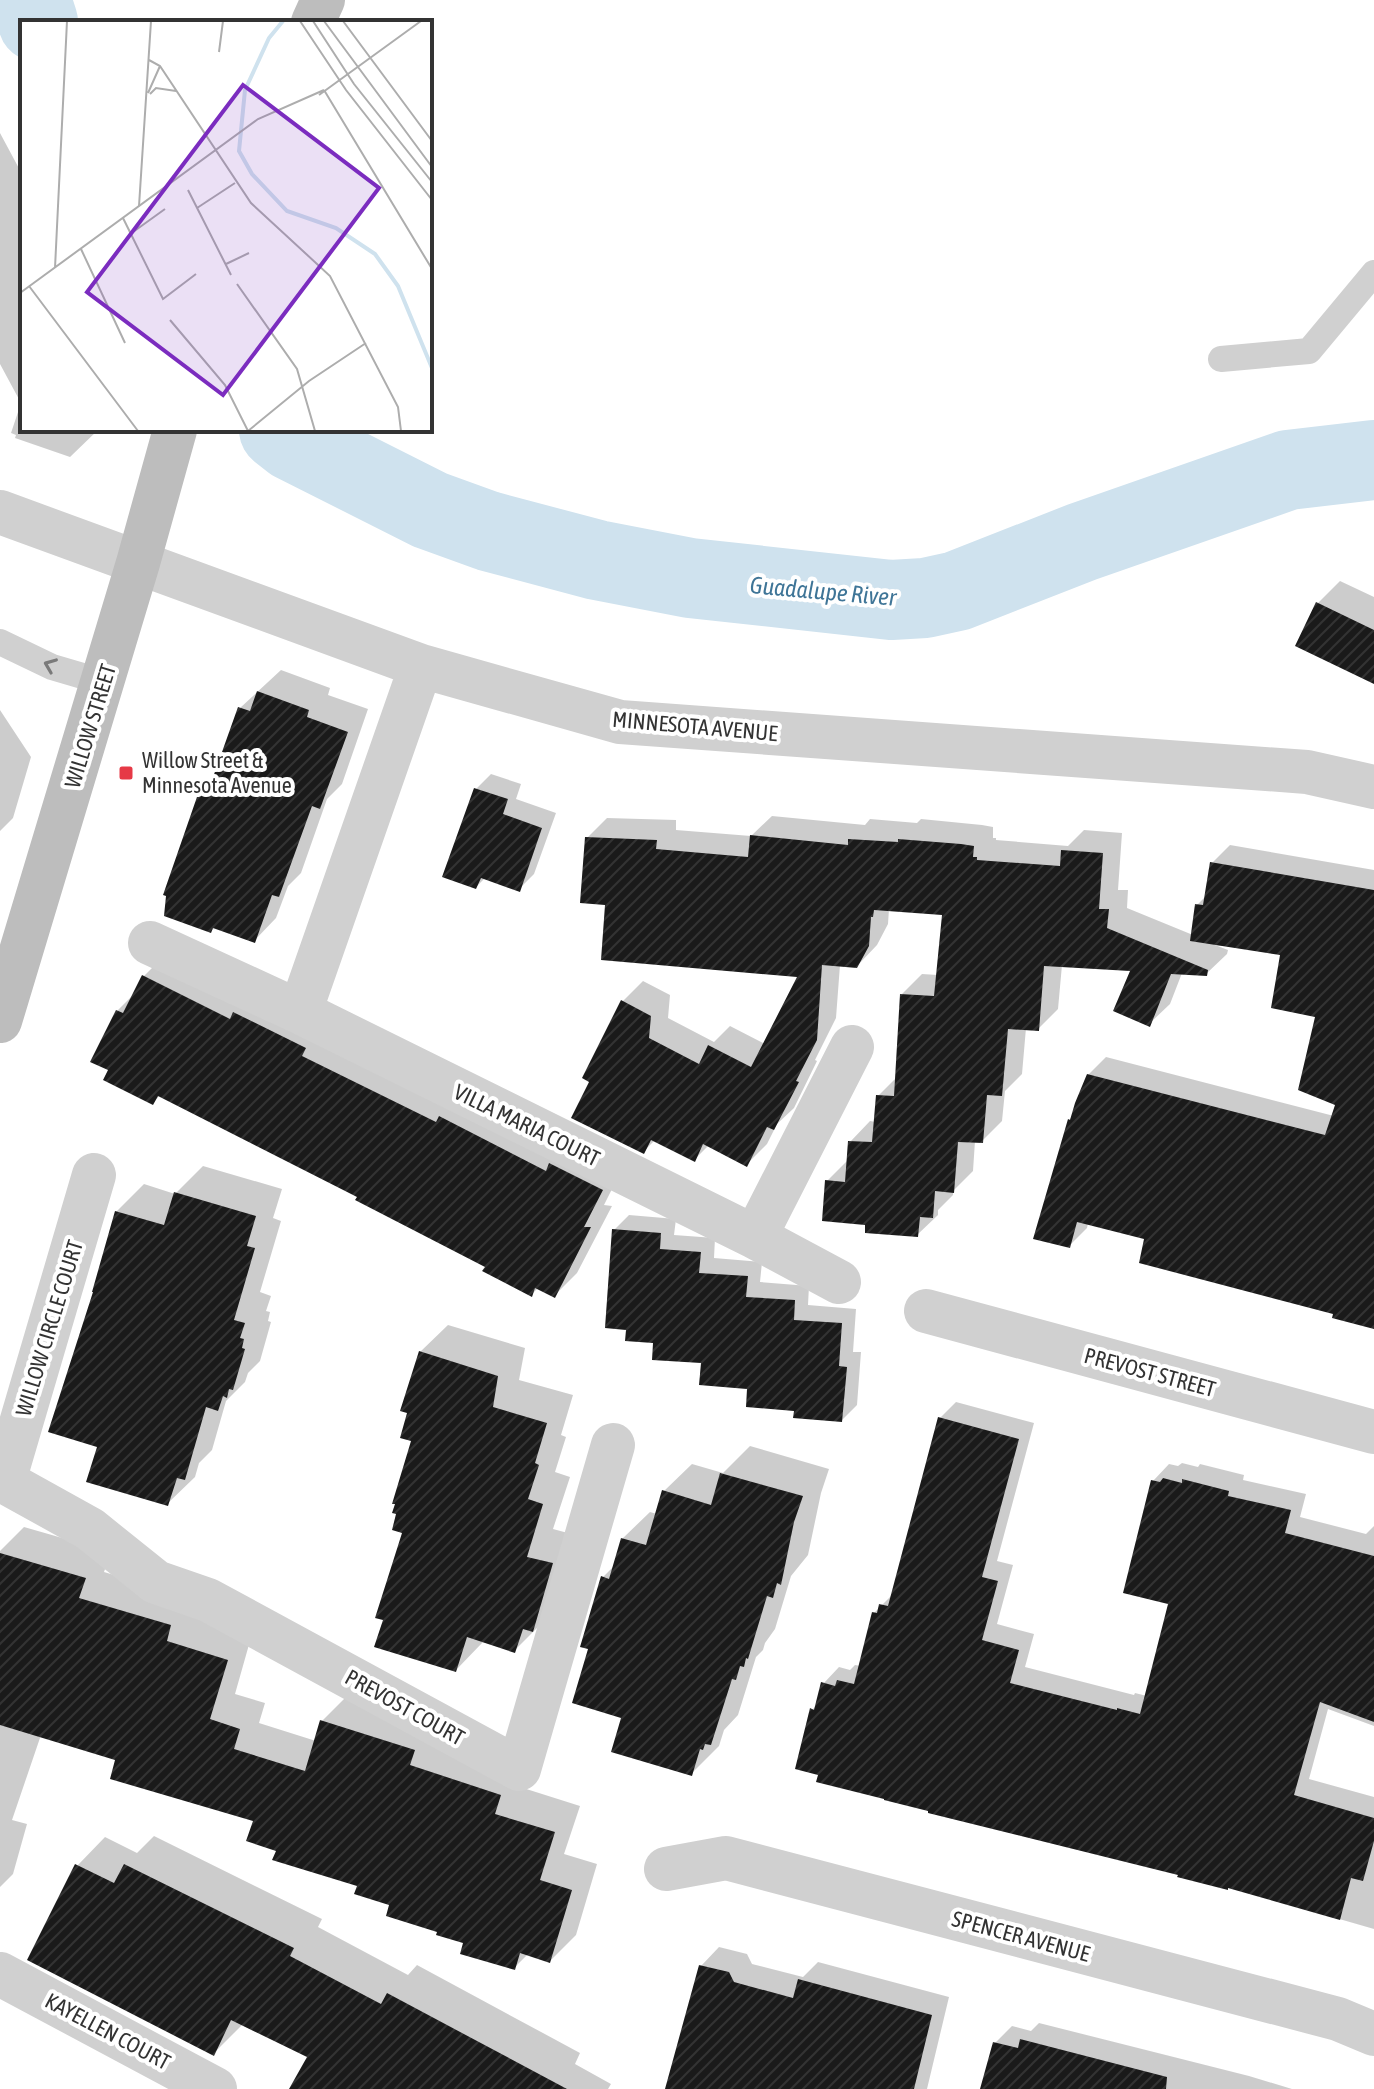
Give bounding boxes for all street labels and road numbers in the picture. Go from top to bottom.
street label: WILLOW STREET [59,661,121,791]
street label: MINNESOTA AVENUE [611,706,779,746]
street label: VILLA MARIA COURT [450,1078,604,1172]
street label: WILLOW CIRCLE COURT [10,1236,88,1419]
street label: PREVOST STREET [1082,1342,1219,1402]
street label: PREVOST COURT [341,1664,470,1751]
street label: SPENCER AVENUE [949,1905,1093,1967]
street label: KAYELLEN COURT [41,1987,175,2075]

